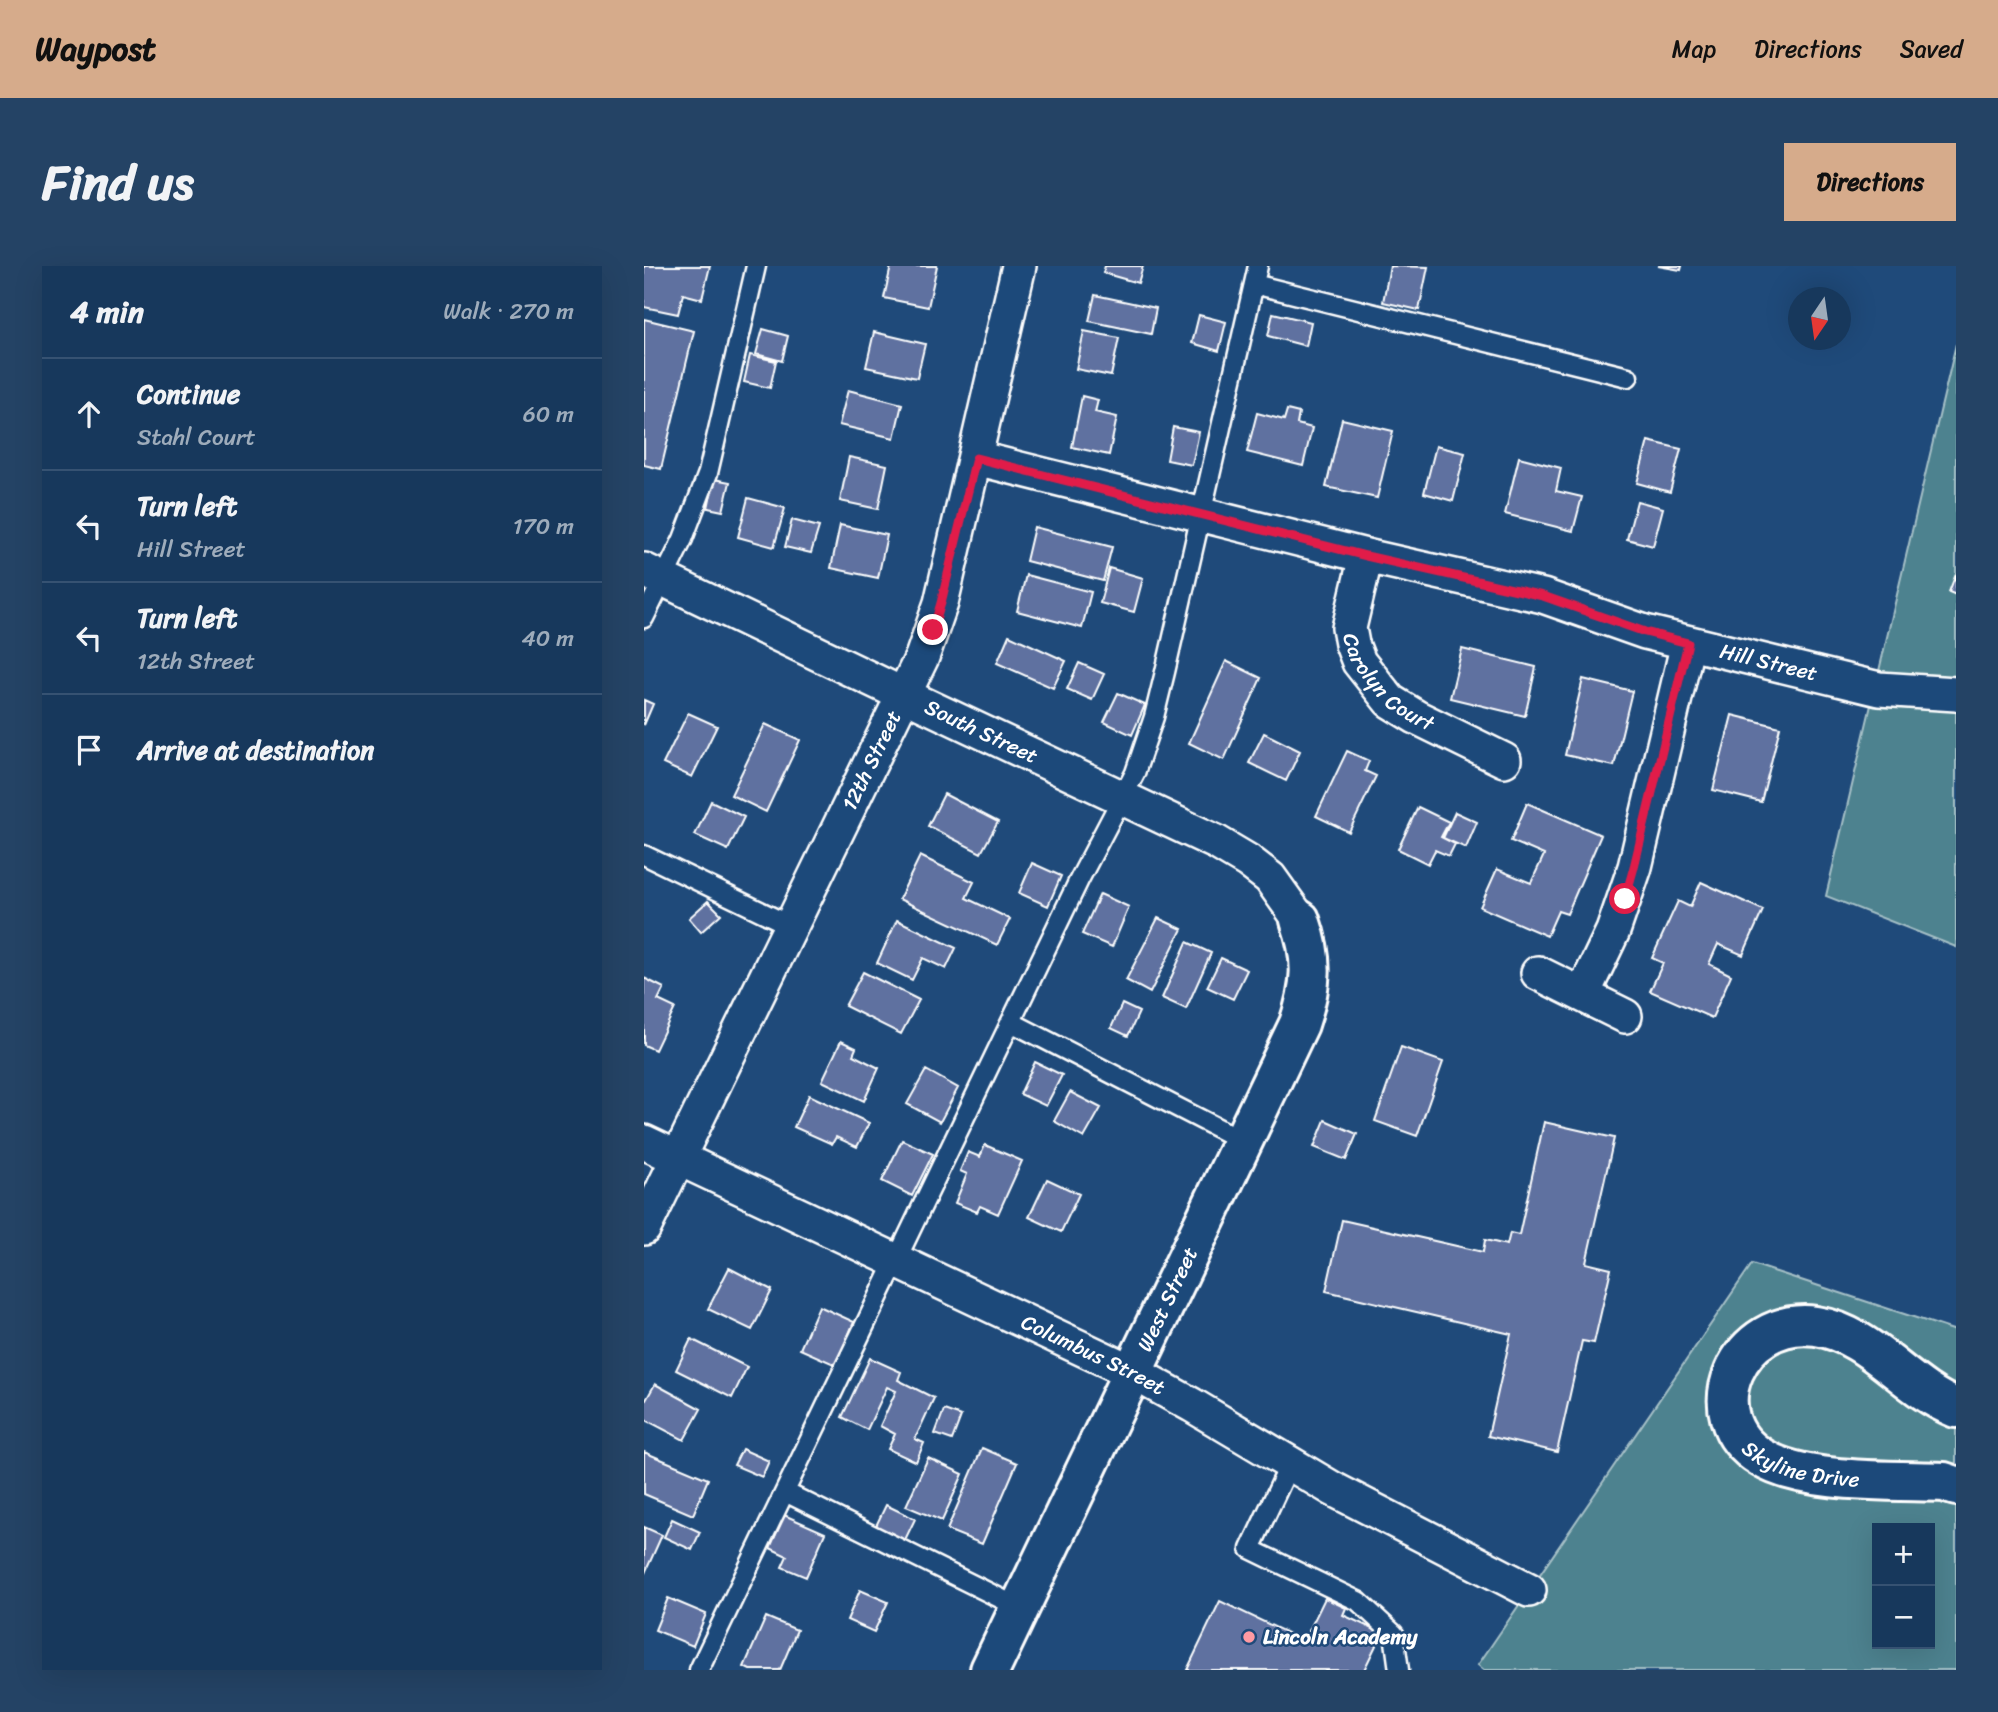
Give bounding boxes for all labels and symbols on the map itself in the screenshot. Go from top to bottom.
north arrow [1788,287,1851,350]
route end [917,614,948,645]
street label: Carolyn Court [1331,630,1442,743]
street label: Hill Street [1716,632,1821,692]
street label: South Street [918,688,1045,775]
street label: 12th Street [831,704,912,817]
route start [1609,883,1640,914]
street label: West Street [1126,1240,1209,1358]
street label: Columbus Street [1015,1303,1173,1406]
street label: Skyline Drive [1733,1431,1861,1499]
place label: Lincoln Academy [1263,1618,1419,1656]
marker: Lincoln Academy [1241,1629,1257,1645]

